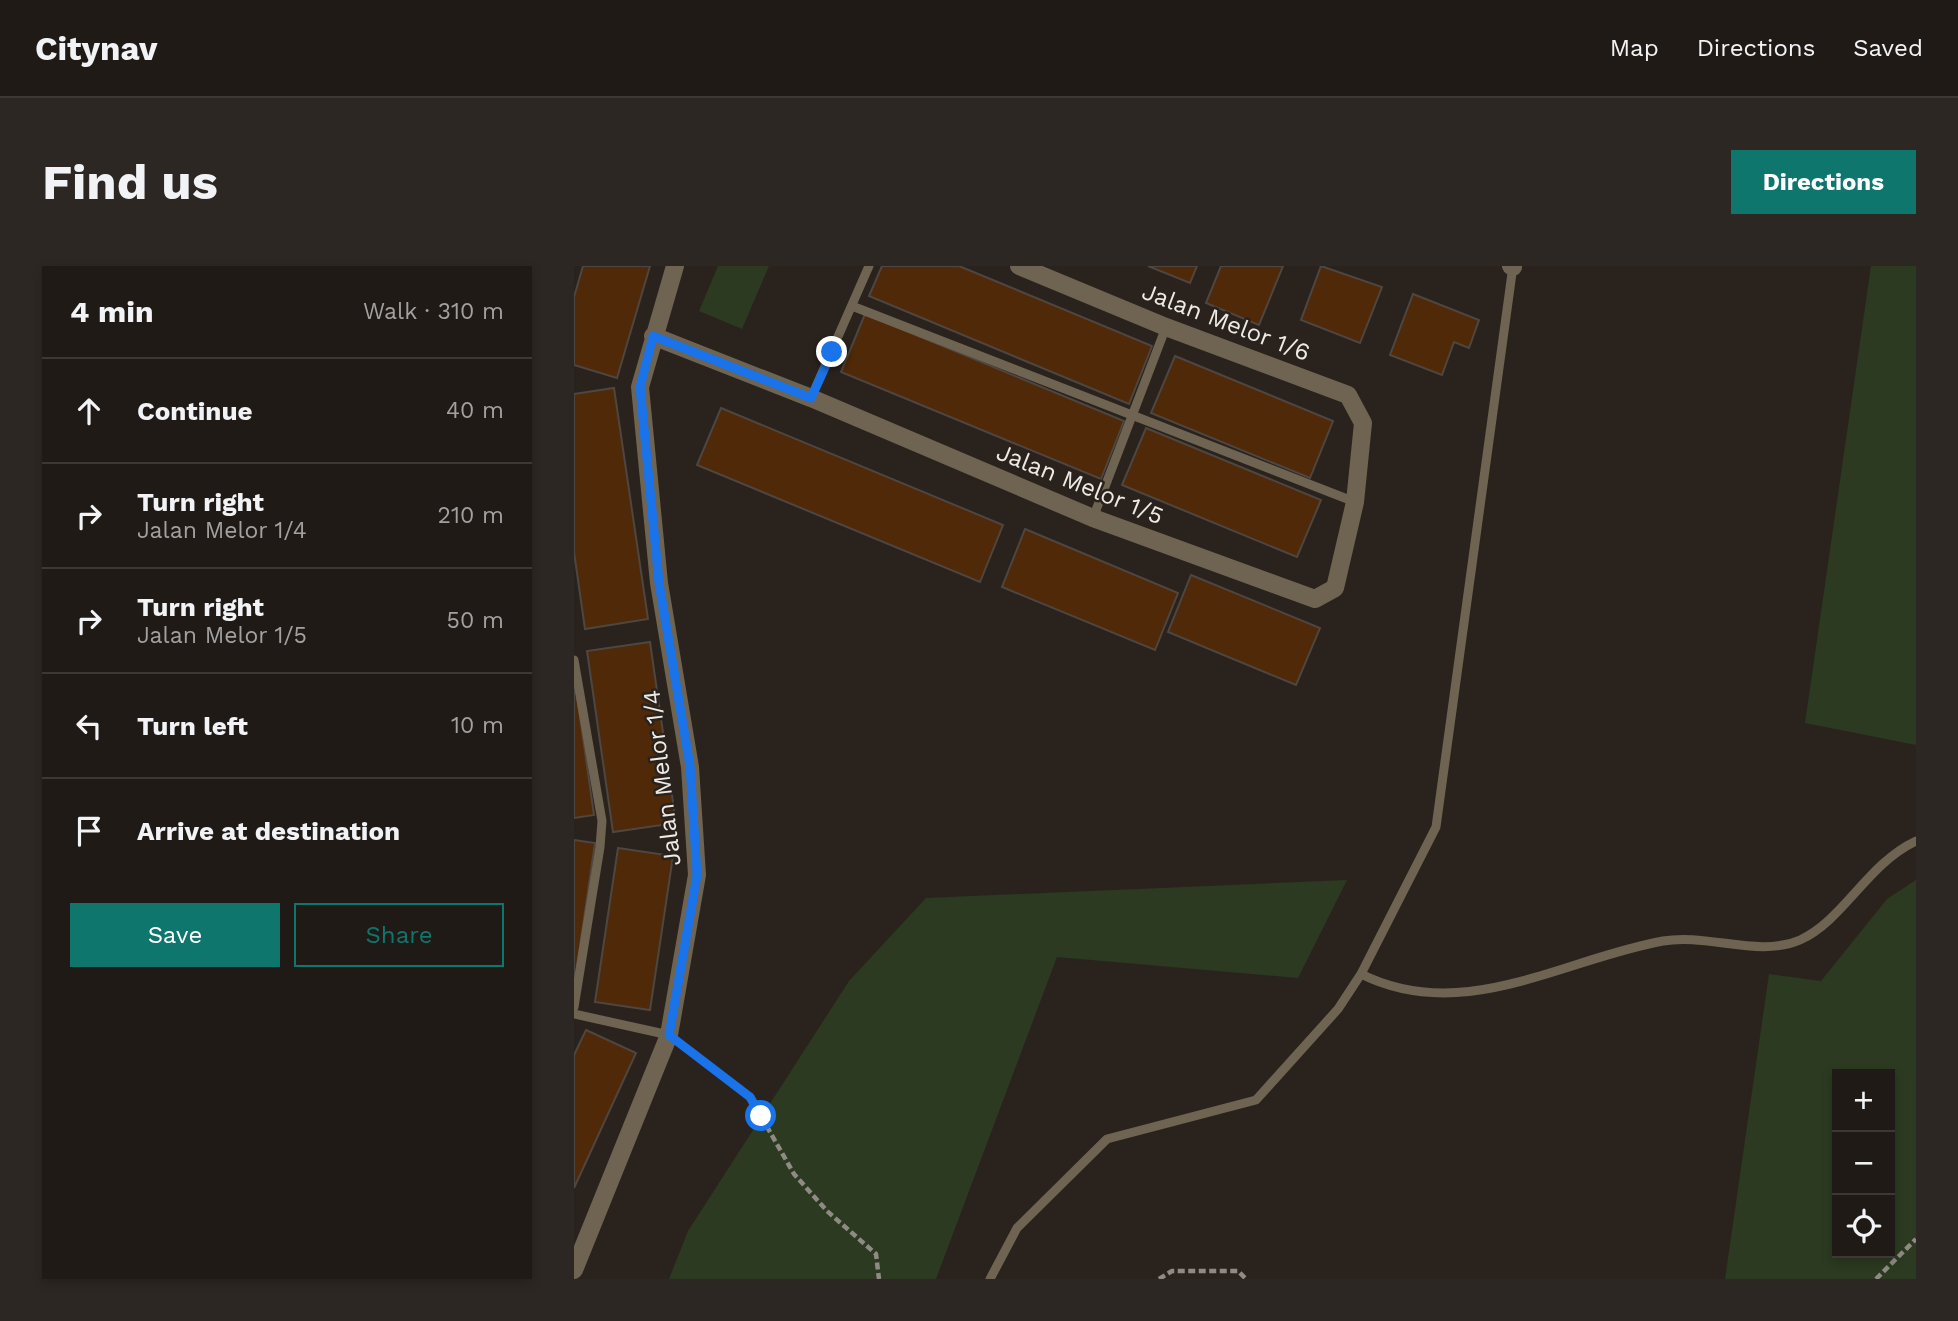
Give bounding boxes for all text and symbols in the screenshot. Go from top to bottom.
text: Citynav [35,29,157,68]
text: Map [1610,34,1659,62]
text: Directions [1697,34,1815,62]
text: Saved [1853,34,1923,62]
button: Directions [1731,150,1916,214]
text: Find us [42,153,218,211]
street label: Jalan Melor 1/6 [1138,277,1314,367]
text: 4 min [70,294,154,329]
text: Walk · 310 m [363,298,504,325]
route end [816,336,847,367]
icon: ahead [70,392,108,430]
text: Continue [137,396,253,426]
text: 40 m [446,397,504,424]
street label: Jalan Melor 1/5 [993,438,1167,530]
text: Turn right [137,487,264,517]
icon: right [70,497,108,535]
text: 210 m [438,502,504,529]
text: Jalan Melor 1/4 [137,517,307,544]
text: Turn right [137,592,264,622]
icon: right [70,602,108,640]
text: 50 m [447,607,504,634]
text: Jalan Melor 1/5 [137,622,307,649]
street label: Jalan Melor 1/4 [637,688,687,868]
icon: left [70,707,108,745]
text: Turn left [137,711,248,741]
text: 10 m [451,712,504,739]
icon: arrive [70,812,108,850]
text: Arrive at destination [137,816,400,846]
button: Save [70,903,280,967]
button: Share [294,903,504,967]
map controls [1832,1069,1895,1258]
button: + [1832,1069,1895,1132]
route start [745,1100,776,1131]
button: − [1832,1132,1895,1195]
button: locate [1832,1195,1895,1258]

